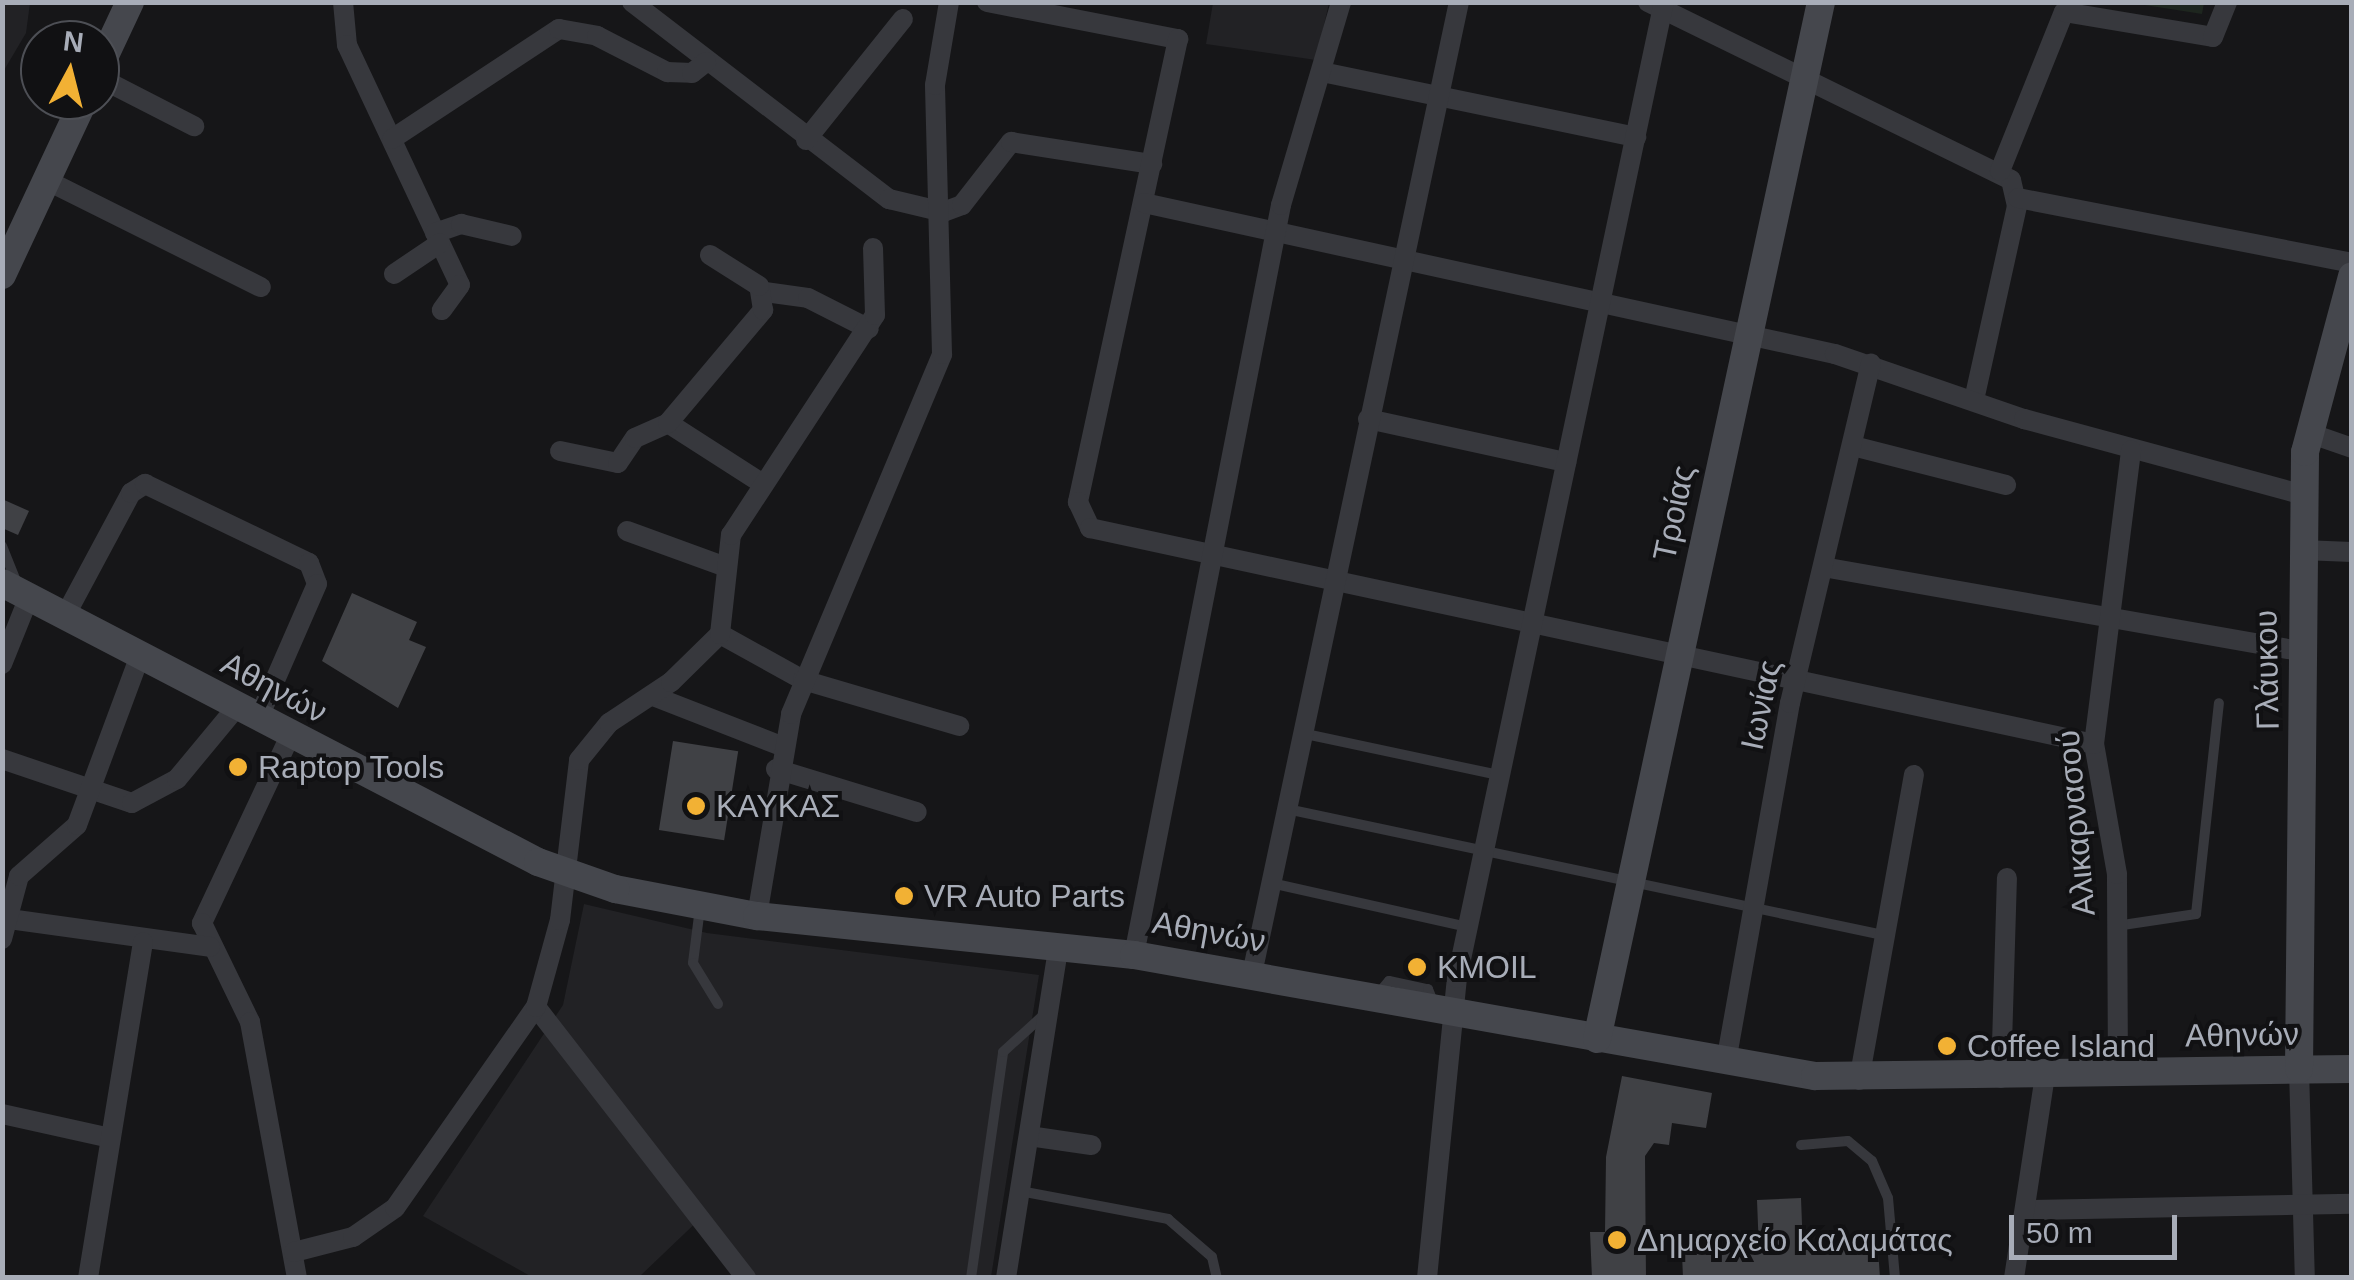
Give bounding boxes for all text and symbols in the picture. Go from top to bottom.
north arrow [20,20,120,120]
text: N [62,25,85,58]
street label: Τροίας [1645,462,1703,564]
street label: Γλάυκου [2247,610,2287,730]
street label: Αθηνών [215,644,333,732]
street label: Ιωνίας [1733,657,1789,753]
street label: Αλικαρνασού [2049,729,2103,917]
place label: Raptop Tools [258,748,445,786]
marker: Raptop Tools [227,756,249,778]
place label: ΚΑΥΚΑΣ [716,787,840,825]
marker: ΚΑΥΚΑΣ [685,795,707,817]
place label: VR Auto Parts [924,877,1127,915]
marker: VR Auto Parts [893,885,915,907]
street label: Αθηνών [1150,903,1268,961]
place label: KMOIL [1437,948,1537,986]
marker: KMOIL [1406,956,1428,978]
street label: Αθηνών [2185,1015,2299,1055]
place label: Coffee Island [1967,1027,2155,1065]
marker: Coffee Island [1936,1035,1958,1057]
scale bar [2014,1195,2182,1257]
text: 50 m [2026,1216,2093,1249]
place label: Δημαρχείο Καλαμάτας [1637,1221,1953,1259]
marker: Δημαρχείο Καλαμάτας [1606,1229,1628,1251]

